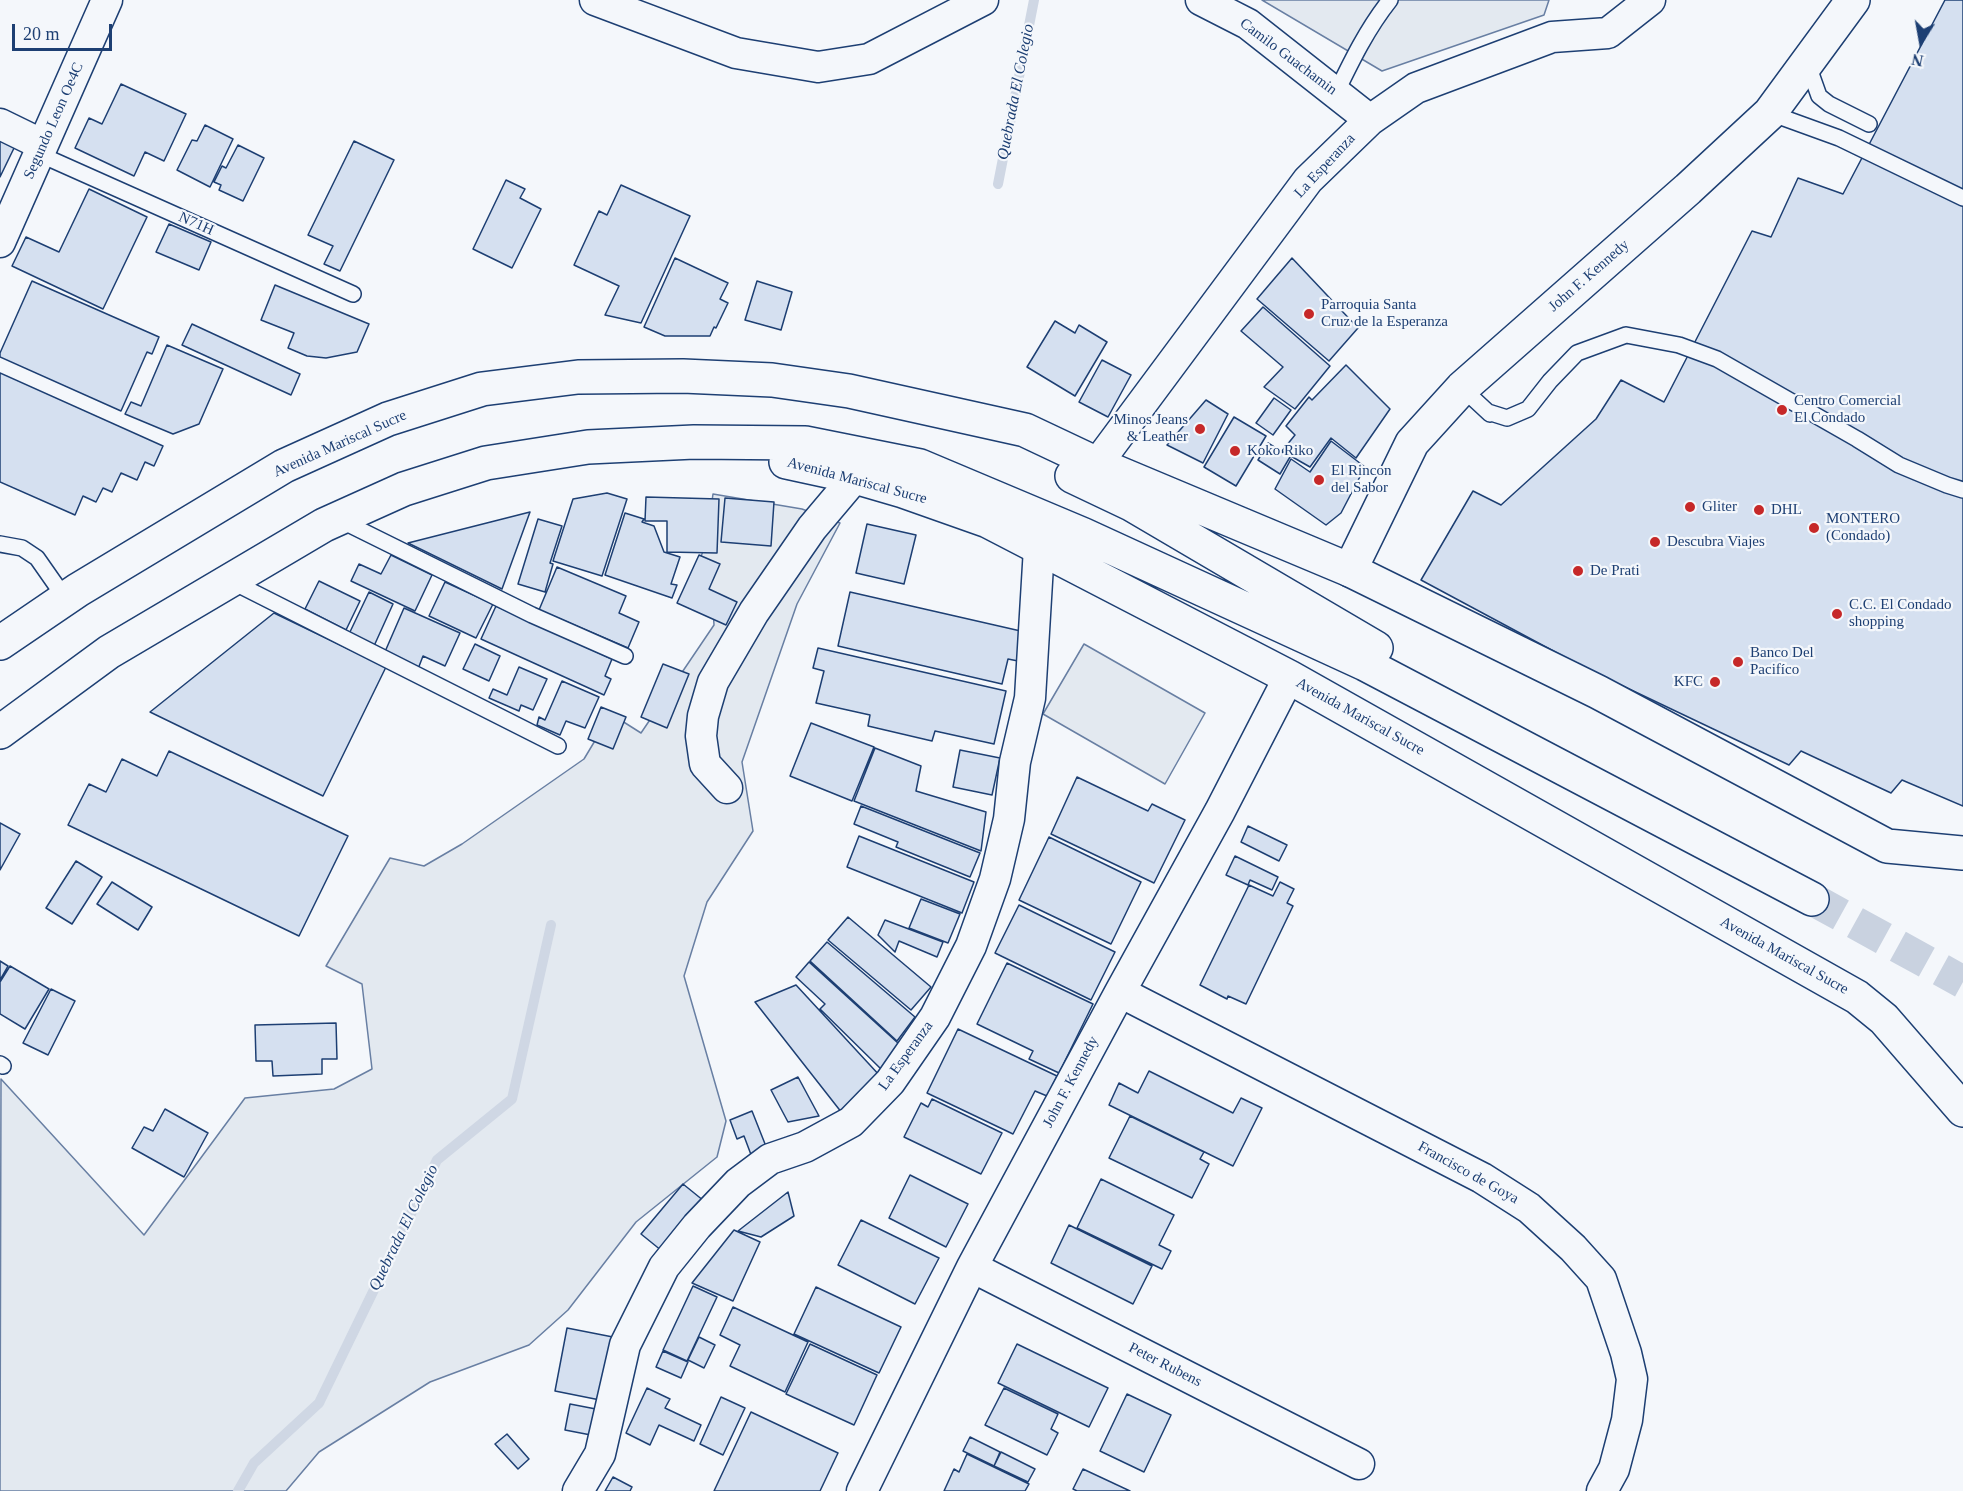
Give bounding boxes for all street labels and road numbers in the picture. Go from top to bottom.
street label: Camilo Guachamin [1236,15,1340,99]
street label: Segundo Leon Oe4C [20,60,88,182]
street label: La Esperanza [1291,130,1359,202]
street label: N71H [176,208,216,240]
street label: John F. Kennedy [1545,236,1633,316]
street label: Avenida Mariscal Sucre [271,407,409,481]
street label: Avenida Mariscal Sucre [785,454,929,508]
street label: Avenida Mariscal Sucre [1293,674,1427,760]
street label: Avenida Mariscal Sucre [1717,913,1851,999]
street label: La Esperanza [875,1018,937,1094]
street label: John F. Kennedy [1039,1033,1103,1131]
street label: Francisco de Goya [1414,1138,1522,1208]
street label: Peter Rubens [1125,1339,1205,1391]

